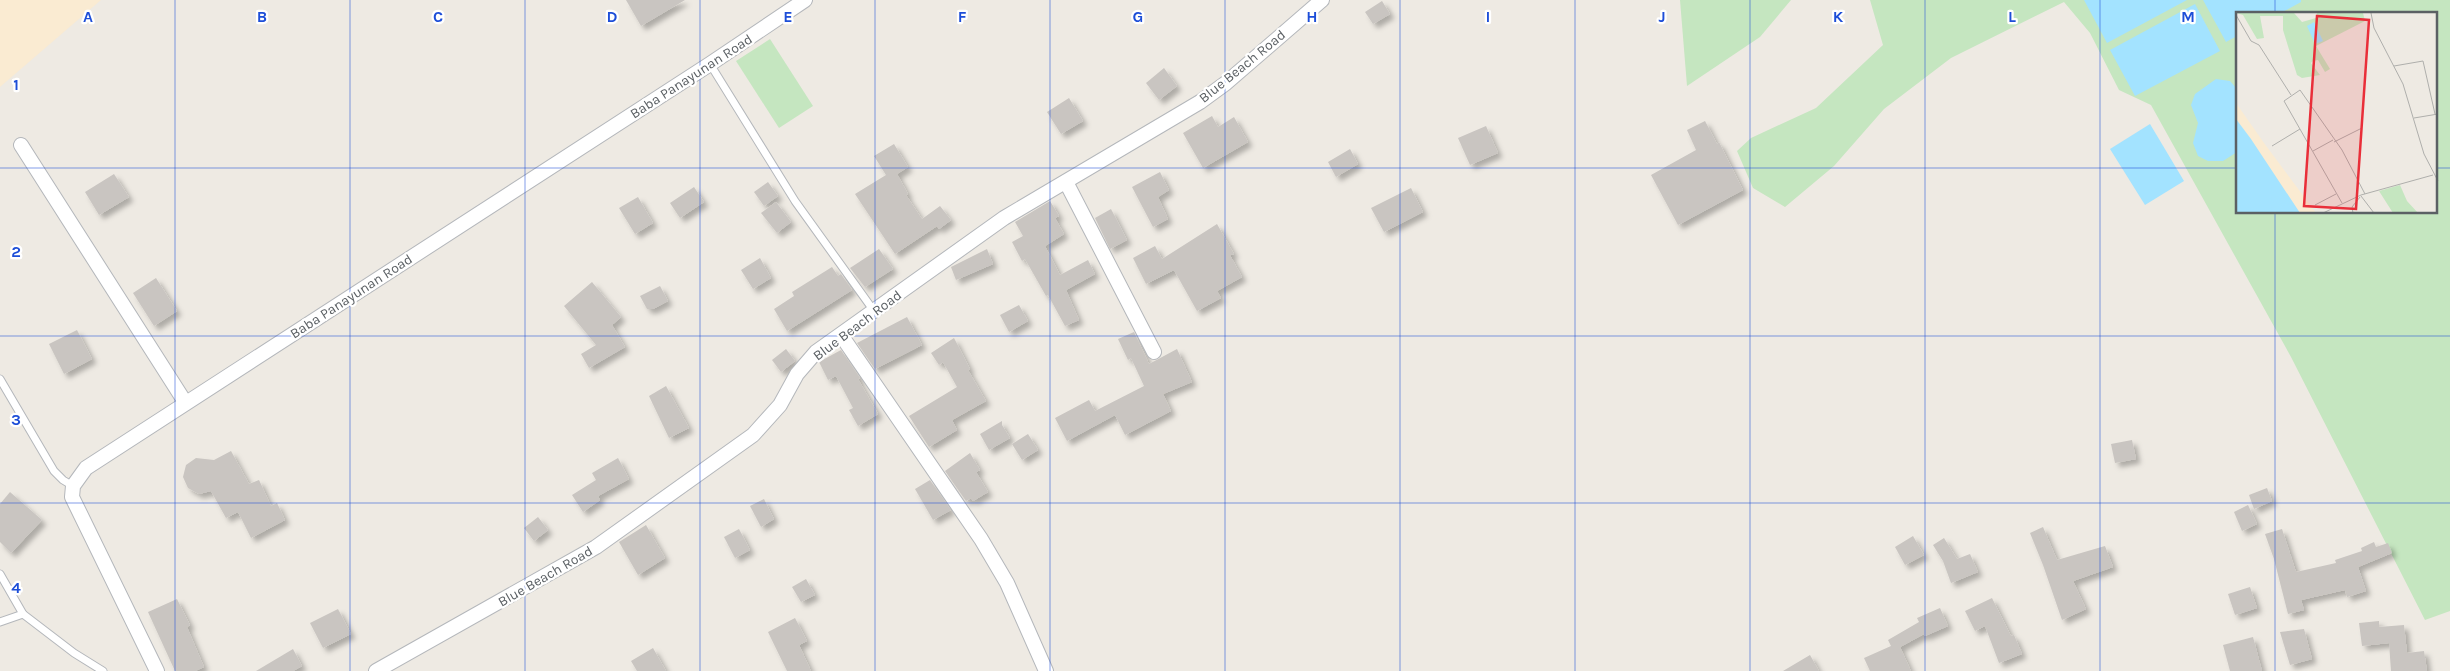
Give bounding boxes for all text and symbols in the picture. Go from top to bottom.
text: A [83,7,93,26]
text: B [257,7,267,26]
text: C [433,7,443,26]
text: D [607,7,618,26]
text: E [783,7,793,26]
text: F [958,7,967,26]
text: G [1133,7,1143,26]
text: H [1306,7,1318,26]
text: I [1486,7,1490,26]
text: J [1658,7,1666,26]
text: K [1833,7,1844,26]
text: L [2008,7,2016,26]
text: M [2181,7,2195,26]
inset map [2236,12,2438,214]
street label: Blue Beach Road [1196,26,1289,106]
street label: Baba Panayunan Road [627,30,756,122]
text: 1 [13,75,19,94]
text: 2 [11,242,21,261]
street label: Baba Panayunan Road [287,250,416,342]
street label: Blue Beach Road [810,287,905,364]
text: 3 [11,410,21,429]
street label: Blue Beach Road [495,542,596,610]
text: 4 [11,578,21,597]

